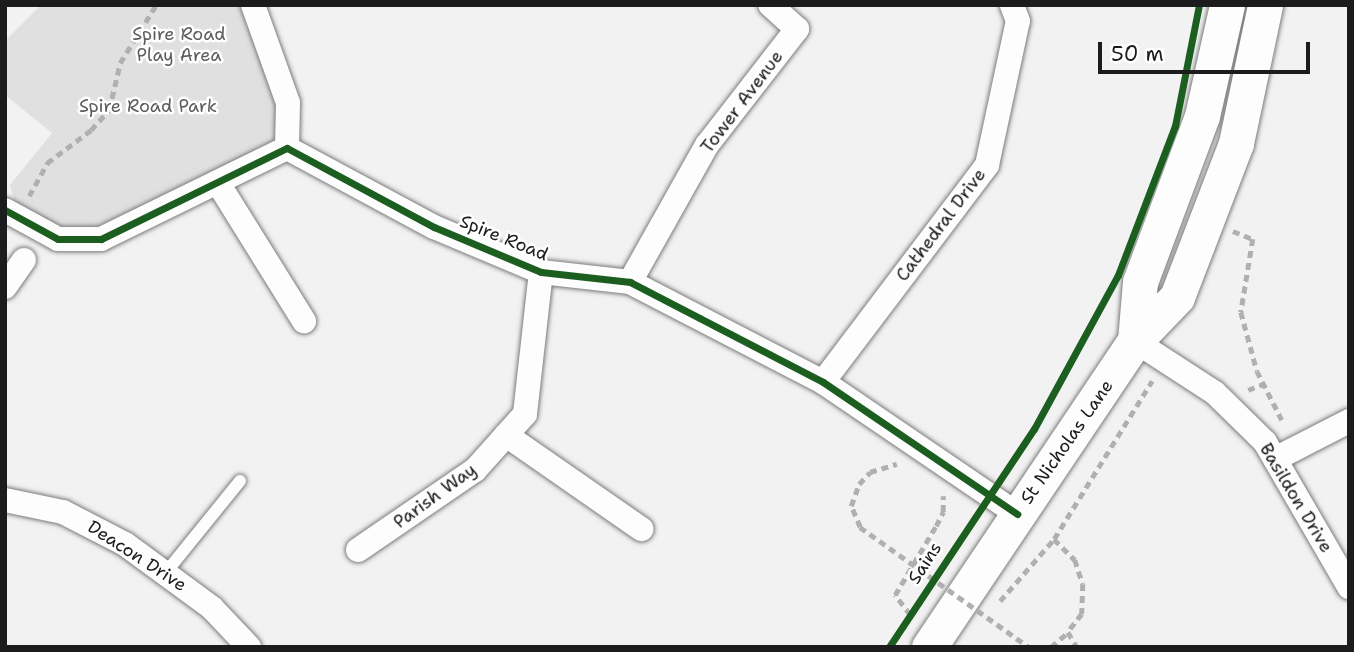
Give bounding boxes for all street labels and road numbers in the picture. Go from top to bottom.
street label: Tower Avenue [696,46,788,158]
street label: Cathedral Drive [892,164,990,286]
street label: Spire Road [457,210,551,266]
street label: St Nicholas Lane [1016,376,1118,508]
street label: Basildon Drive [1255,439,1337,557]
street label: Parish Way [389,459,481,533]
street label: Deacon Drive [83,516,191,596]
street label: Sains [904,538,946,588]

